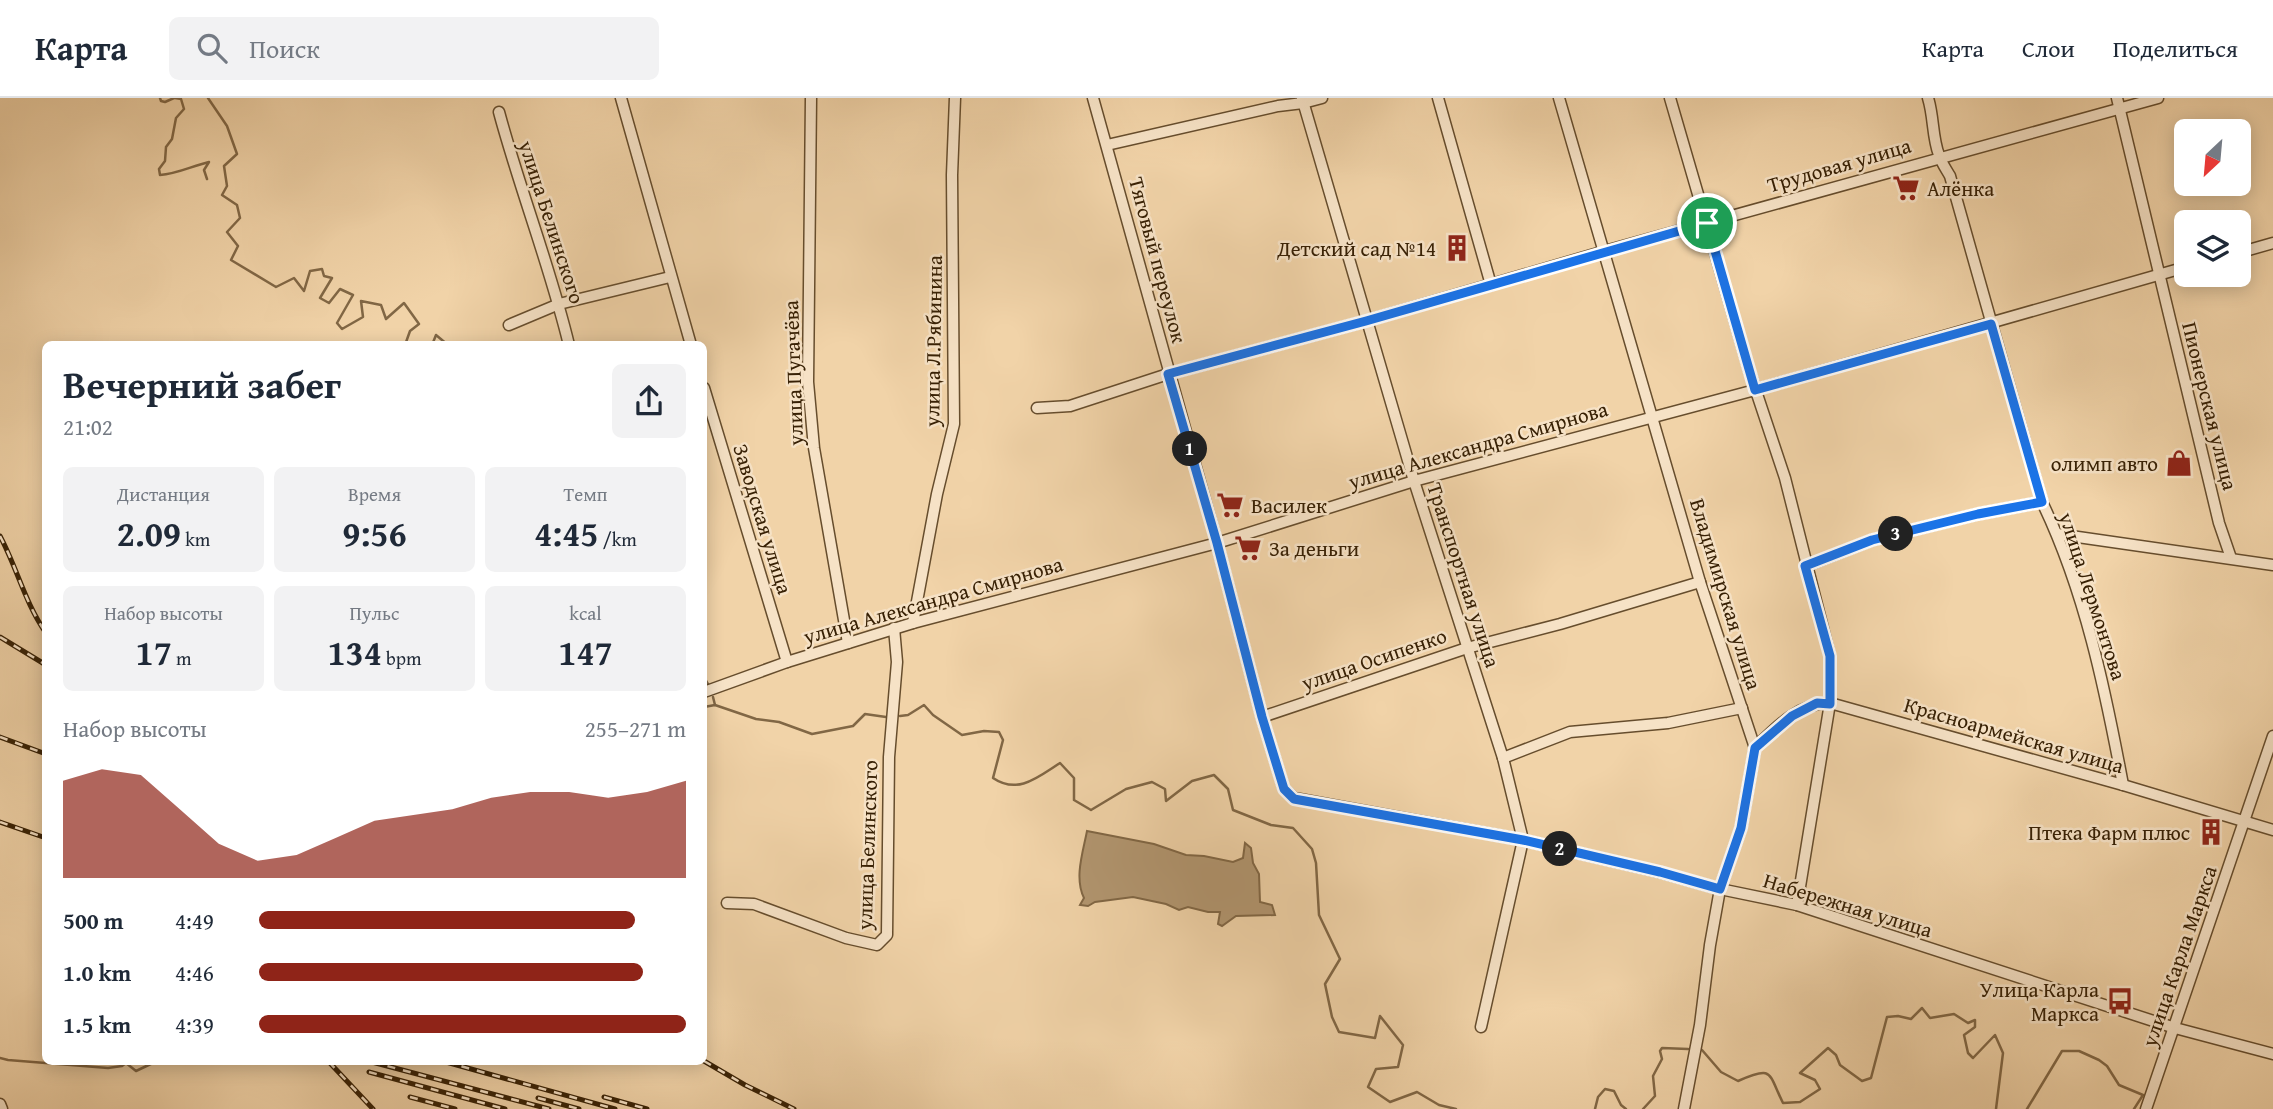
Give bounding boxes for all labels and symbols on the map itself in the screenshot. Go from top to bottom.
north arrow [2174,119,2250,196]
street label: Трудовая улица [1764,130,1914,200]
street label: улица Белинского [511,135,593,308]
street label: Тяговый переулок [1121,173,1195,347]
supermarket icon: Алёнка [1891,173,1921,203]
place label: Алёнка [1927,173,1994,204]
pin [1677,193,1737,253]
place label: Детский сад №14 [1276,233,1436,264]
building icon: Детский сад №14 [1442,233,1472,263]
street label: улица Л.Рябинина [916,255,950,428]
street label: улица Пугачёва [775,300,811,447]
street label: Пионерская улица [2174,319,2246,493]
street label: улица Александра Смирнова [1344,393,1611,497]
pin: 1 [1172,432,1208,466]
street label: Заводская улица [725,440,801,598]
place label: олимп авто [2051,448,2158,479]
shop icon: олимп авто [2164,448,2194,478]
street label: Транспортная улица [1419,479,1509,671]
supermarket icon: Василек [1215,490,1245,520]
place label: Василек [1251,490,1327,521]
street label: Владимирская улица [1682,495,1770,693]
street label: улица Лермонтова [2051,507,2135,684]
pin: 3 [1878,516,1913,551]
supermarket icon: За деньги [1233,533,1263,563]
place label: За деньги [1269,533,1359,564]
street label: улица Александра Смирнова [799,548,1066,652]
street label: улица Осипенко [1296,620,1451,699]
street label: Красноармейская улица [1900,689,2128,781]
street label: улица Белинского [849,760,885,931]
place label: Птека Фарм плюс [2028,817,2190,848]
building icon: Птека Фарм плюс [2196,817,2226,847]
pin: 2 [1542,832,1578,866]
street label: улица Карла Маркса [2133,861,2225,1052]
street label: Набережная улица [1760,865,1936,945]
place label: Улица Карла Маркса [1980,974,2099,1029]
bus stop icon: Улица Карла Маркса [2105,986,2135,1016]

